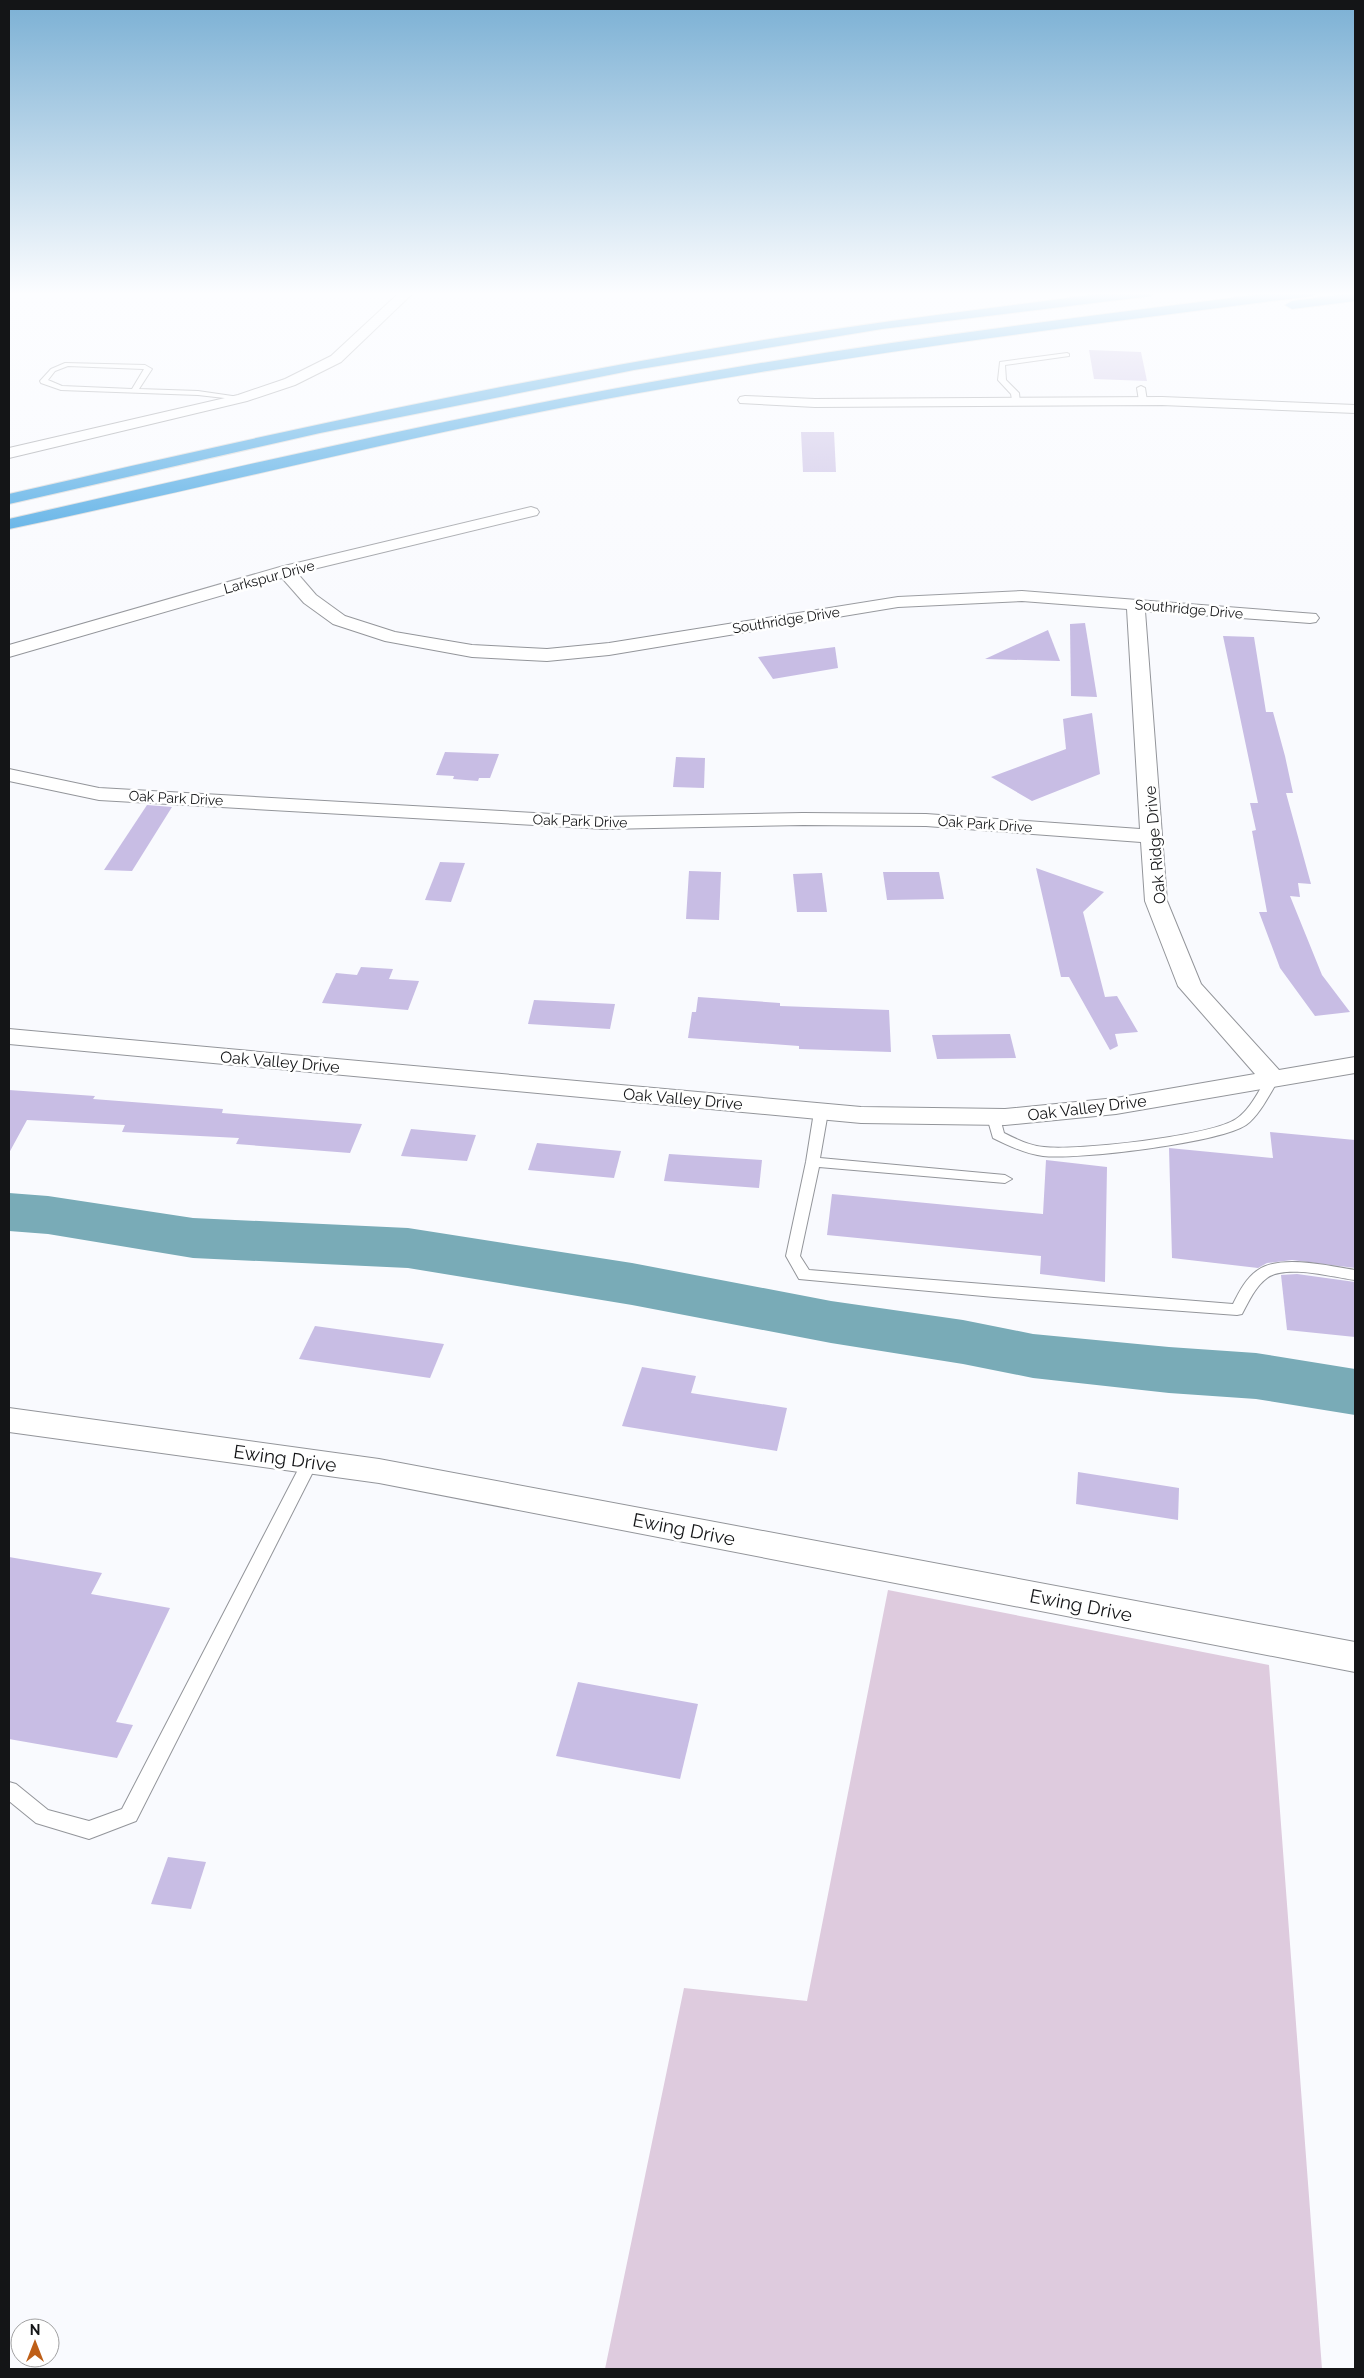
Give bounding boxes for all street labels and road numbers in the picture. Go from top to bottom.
street label: Larkspur Drive [222,557,316,597]
street label: Southridge Drive [1134,596,1244,622]
street label: Southridge Drive [731,604,841,636]
street label: Oak Ridge Drive [1140,785,1170,905]
street label: Oak Park Drive [128,788,224,808]
street label: Oak Park Drive [532,811,628,831]
street label: Oak Park Drive [937,813,1033,835]
street label: Oak Valley Drive [219,1047,341,1077]
street label: Oak Valley Drive [622,1084,744,1114]
street label: Oak Valley Drive [1026,1091,1148,1125]
street label: Ewing Drive [232,1440,338,1476]
street label: Ewing Drive [631,1508,737,1550]
street label: Ewing Drive [1028,1584,1134,1626]

